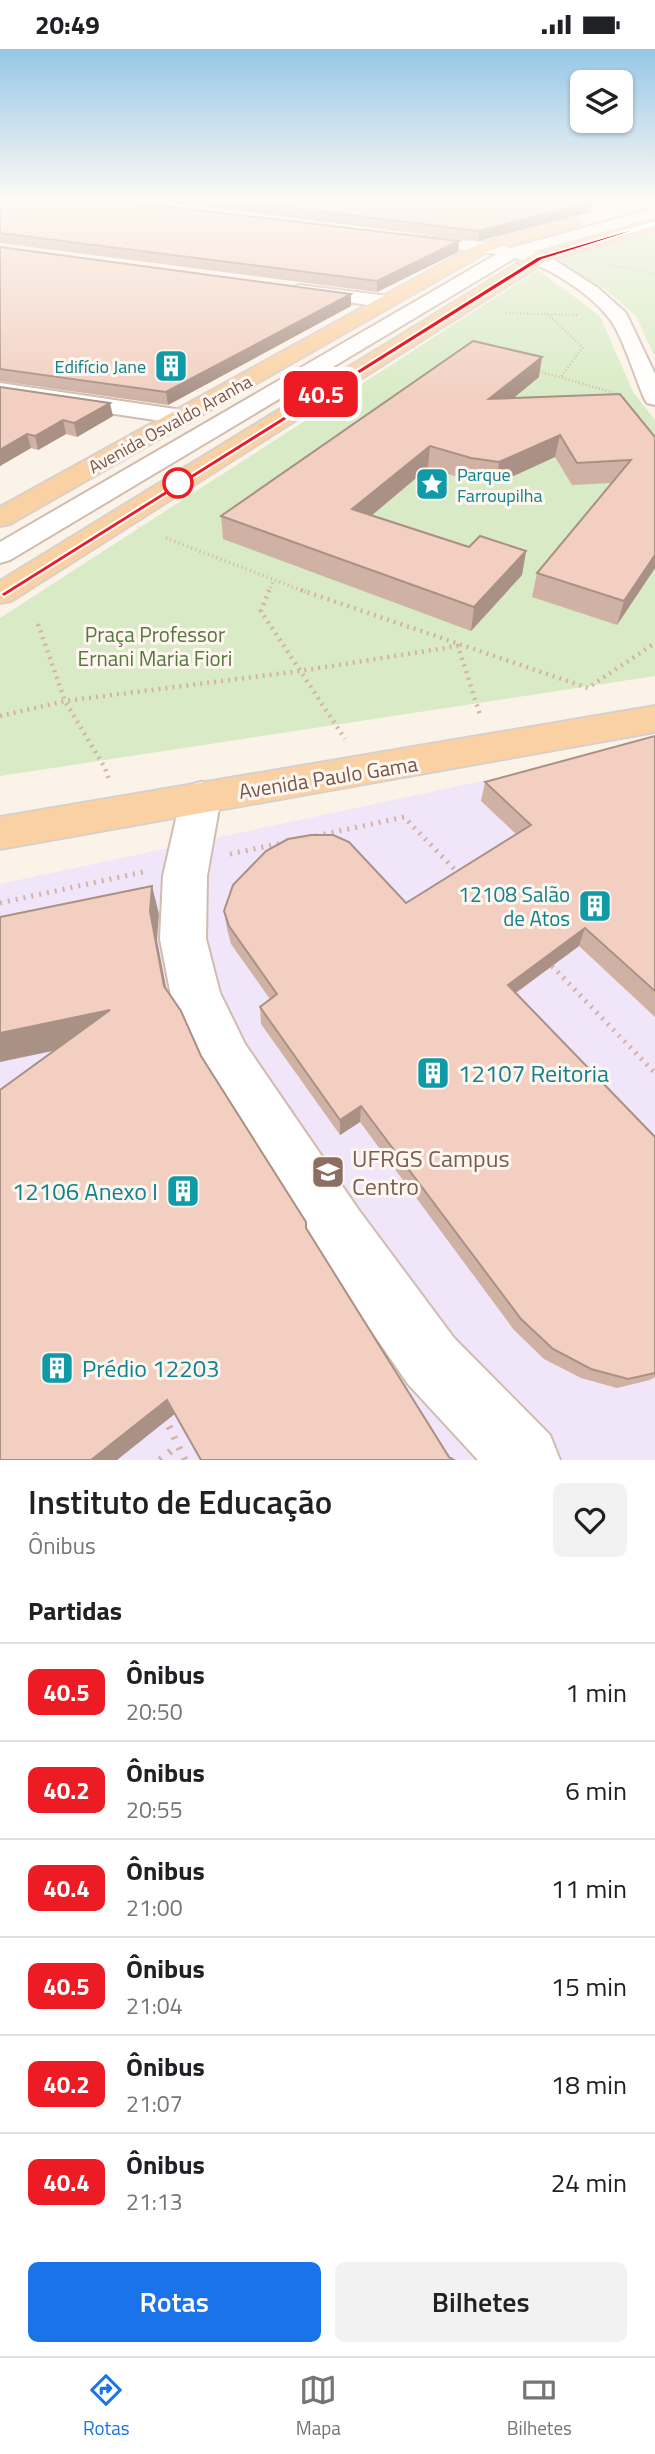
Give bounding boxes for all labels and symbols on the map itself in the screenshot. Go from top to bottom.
building icon: Edifício Jane [152,347,190,385]
place label: Edifício Jane [55,353,146,380]
street label: Avenida Osvaldo Aranha [83,368,257,480]
line badge: 40.5 [272,371,370,417]
place label: Parque Farroupilha [457,461,543,509]
place icon: Parque Farroupilha [413,465,451,503]
unlabelled marker [163,468,193,498]
park label: Praça Professor Ernani Maria Fiori [78,618,232,674]
street label: Avenida Paulo Gama [236,747,420,807]
place label: 12108 Salão de Atos [458,878,570,934]
building icon: 12108 Salão de Atos [576,887,614,925]
building icon: 12107 Reitoria [414,1054,452,1092]
place label: 12107 Reitoria [458,1055,609,1091]
place label: UFRGS Campus Centro [352,1140,510,1204]
school or university icon: UFRGS Campus Centro [309,1153,347,1191]
building icon: 12106 Anexo I [164,1172,202,1210]
place label: 12106 Anexo I [12,1173,158,1209]
building icon: Prédio 12203 [38,1349,76,1387]
place label: Prédio 12203 [82,1350,220,1386]

